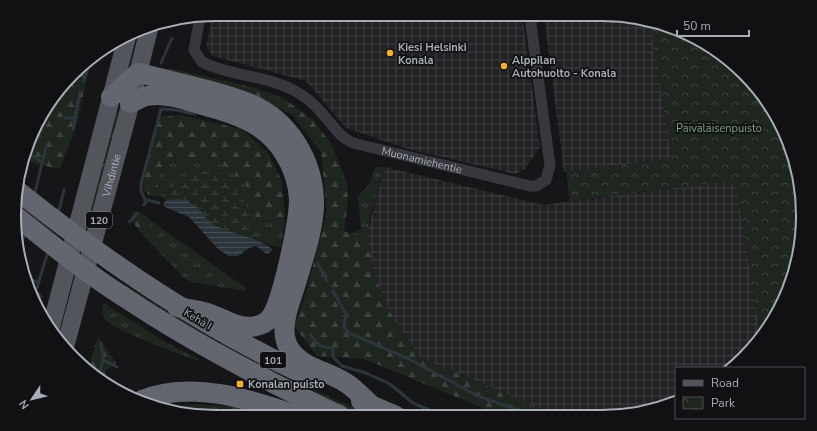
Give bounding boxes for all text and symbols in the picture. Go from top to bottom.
scale bar [677,12,749,38]
text: 50 m [683,18,711,34]
place label: Kiesi Helsinki Konala [398,40,467,68]
marker: Kiesi Helsinki Konala [385,48,395,58]
place label: Alppilan Autohuolto - Konala [512,53,616,81]
marker: Alppilan Autohuolto - Konala [499,61,509,71]
park label: Päiväläisenpuisto [676,121,762,136]
street label: Muonamiehentie [380,143,464,177]
street label: Vihdintie [99,152,125,199]
road number: 120 [86,212,112,228]
street label: Kehä I [181,305,215,334]
road number: 101 [260,352,286,368]
legend [675,367,805,419]
text: Road [711,375,739,391]
place label: Konalan puisto [248,377,324,392]
north arrow [12,379,52,419]
marker: Konalan puisto [235,379,245,389]
text: Park [711,395,736,411]
text: N [16,397,33,412]

